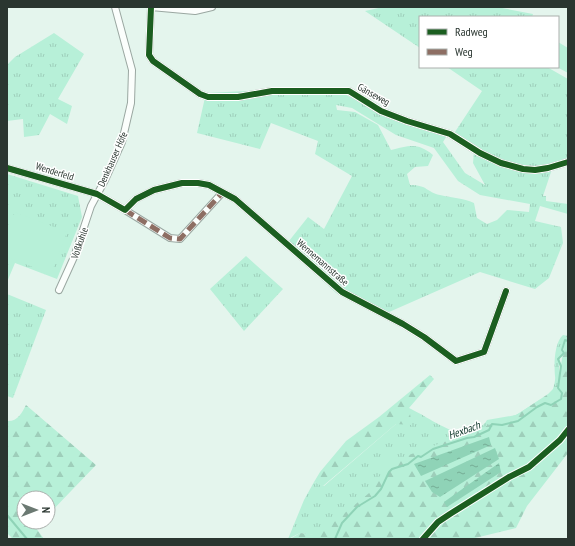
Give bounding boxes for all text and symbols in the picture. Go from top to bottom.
legend [419,16,559,68]
text: Radweg [455,24,488,39]
text: Weg [455,44,473,59]
street label: Gänseweg [355,80,392,109]
street label: Denkhauser Höfe [95,130,130,189]
street label: Wenderfeld [34,160,76,183]
street label: Voßkuhle [68,226,91,262]
street label: Wennemannstraße [294,236,351,288]
water label: Hexbach [446,417,483,442]
north arrow [16,490,56,530]
text: N [39,507,53,513]

